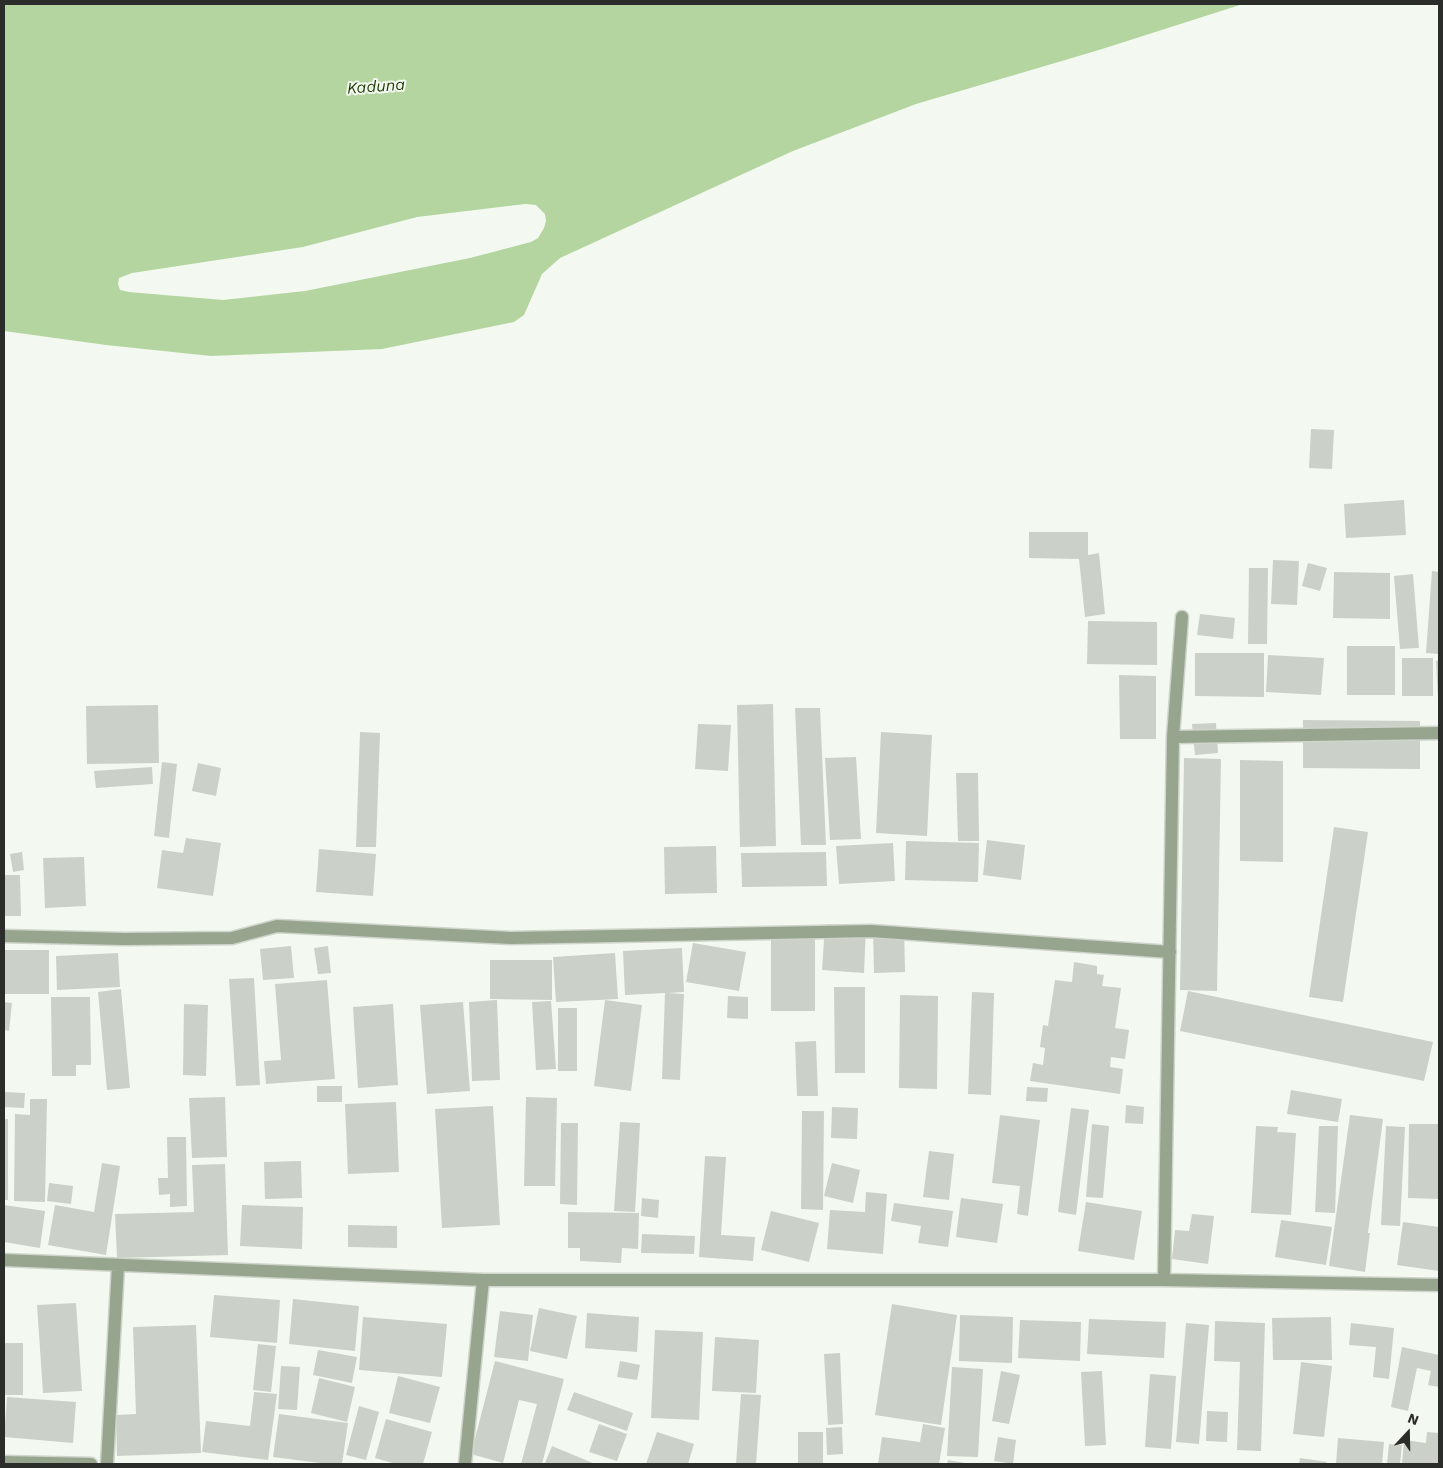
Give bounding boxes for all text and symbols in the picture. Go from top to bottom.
water label: Kaduna [346,75,406,99]
north arrow [1383,1408,1433,1458]
text: N [1406,1410,1421,1428]

